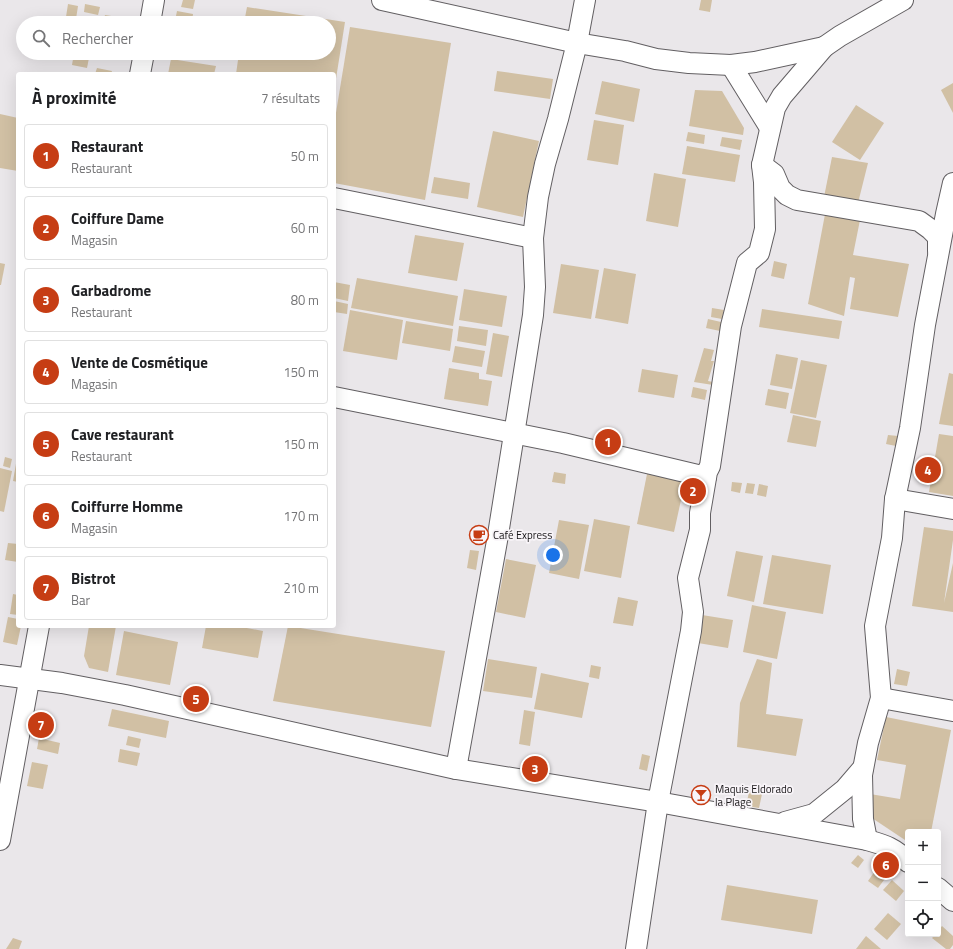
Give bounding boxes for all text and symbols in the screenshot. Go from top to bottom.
search box [16,16,336,60]
icon: search [30,27,52,49]
text: Rechercher [62,27,133,50]
text: À proximité [32,85,116,111]
text: 7 résultats [261,88,320,108]
text: Restaurant [71,135,143,158]
text: 1 [42,146,50,166]
text: 50 m [291,146,319,166]
text: Restaurant [71,158,132,178]
text: Coiffure Dame [71,207,164,230]
text: 2 [42,218,50,238]
text: 60 m [291,218,319,238]
text: Magasin [71,230,118,250]
text: Garbadrome [71,279,151,302]
text: 3 [42,290,50,310]
text: 80 m [291,290,319,310]
text: Restaurant [71,302,132,322]
text: Vente de Cosmétique [71,351,208,374]
text: 4 [42,362,50,382]
text: 150 m [283,362,319,382]
text: Magasin [71,374,118,394]
text: Cave restaurant [71,423,174,446]
pin: 1 [595,427,621,457]
text: 5 [42,434,50,454]
text: 150 m [283,434,319,454]
text: Restaurant [71,446,132,466]
pin: 4 [915,455,941,485]
pin: 2 [680,476,706,506]
text: Coiffurre Homme [71,495,183,518]
text: 6 [42,506,50,526]
text: 170 m [283,506,319,526]
text: Magasin [71,518,118,538]
cafe icon: Café Express [468,524,490,546]
place label: Café Express [493,527,552,543]
your location [543,545,563,565]
text: Bistrot [71,567,116,590]
text: 7 [42,578,50,598]
text: 210 m [283,578,319,598]
text: Bar [71,590,90,610]
pin: 5 [183,684,209,714]
pin: 7 [28,710,54,740]
pin: 3 [522,754,548,784]
place label: Maquis Eldorado la Plage [715,781,793,810]
bar icon: Maquis Eldorado la Plage [690,784,712,806]
map controls [905,829,941,937]
button: + [905,829,941,865]
pin: 6 [873,850,899,880]
button: − [905,865,941,901]
button: locate [905,901,941,937]

